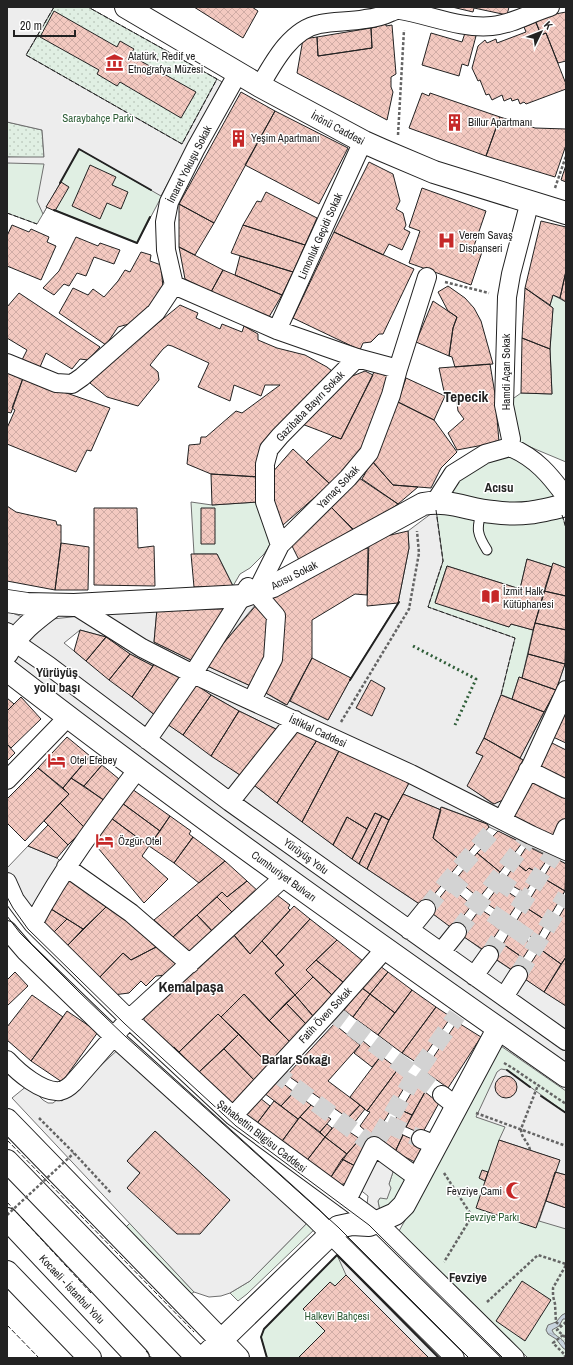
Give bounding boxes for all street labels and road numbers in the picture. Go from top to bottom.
street label: İnönü Caddesi [309,108,367,148]
street label: İmaret Yokuşu Sokak [163,123,215,205]
street label: Limonluk Geçidi Sokak [295,190,346,281]
street label: Hamdi Açan Sokak [499,333,513,410]
street label: Gazibaba Bayırı Sokak [273,367,348,444]
street label: Yamaç Sokak [314,462,362,512]
street label: Acısu Sokak [268,557,320,593]
street label: İstiklal Caddesi [287,712,349,750]
street label: Yürüyüş Yolu [281,835,331,877]
street label: Cumhuriyet Bulvarı [249,848,319,904]
street label: Fatih Öven Sokak [295,984,355,1046]
street label: Şahabettin Bilgisu Caddesi [214,1097,310,1175]
street label: Kocaeli - İstanbul Yolu [36,1252,108,1326]

